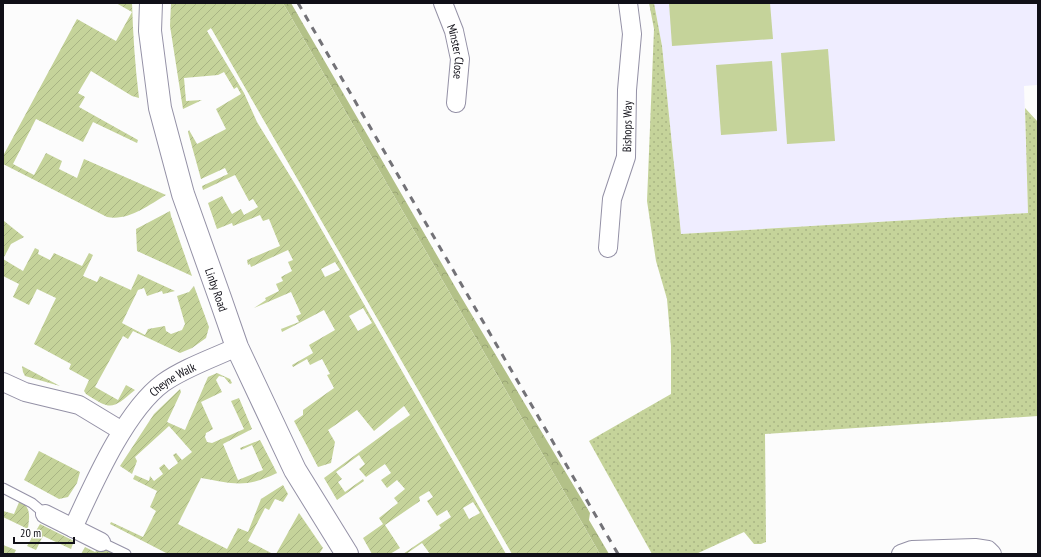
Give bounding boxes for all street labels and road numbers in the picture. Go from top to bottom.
street label: Minster Close [444,22,468,80]
street label: Bishops Way [619,100,634,152]
street label: Linby Road [202,266,232,313]
street label: Cheyne Walk [145,359,198,399]

